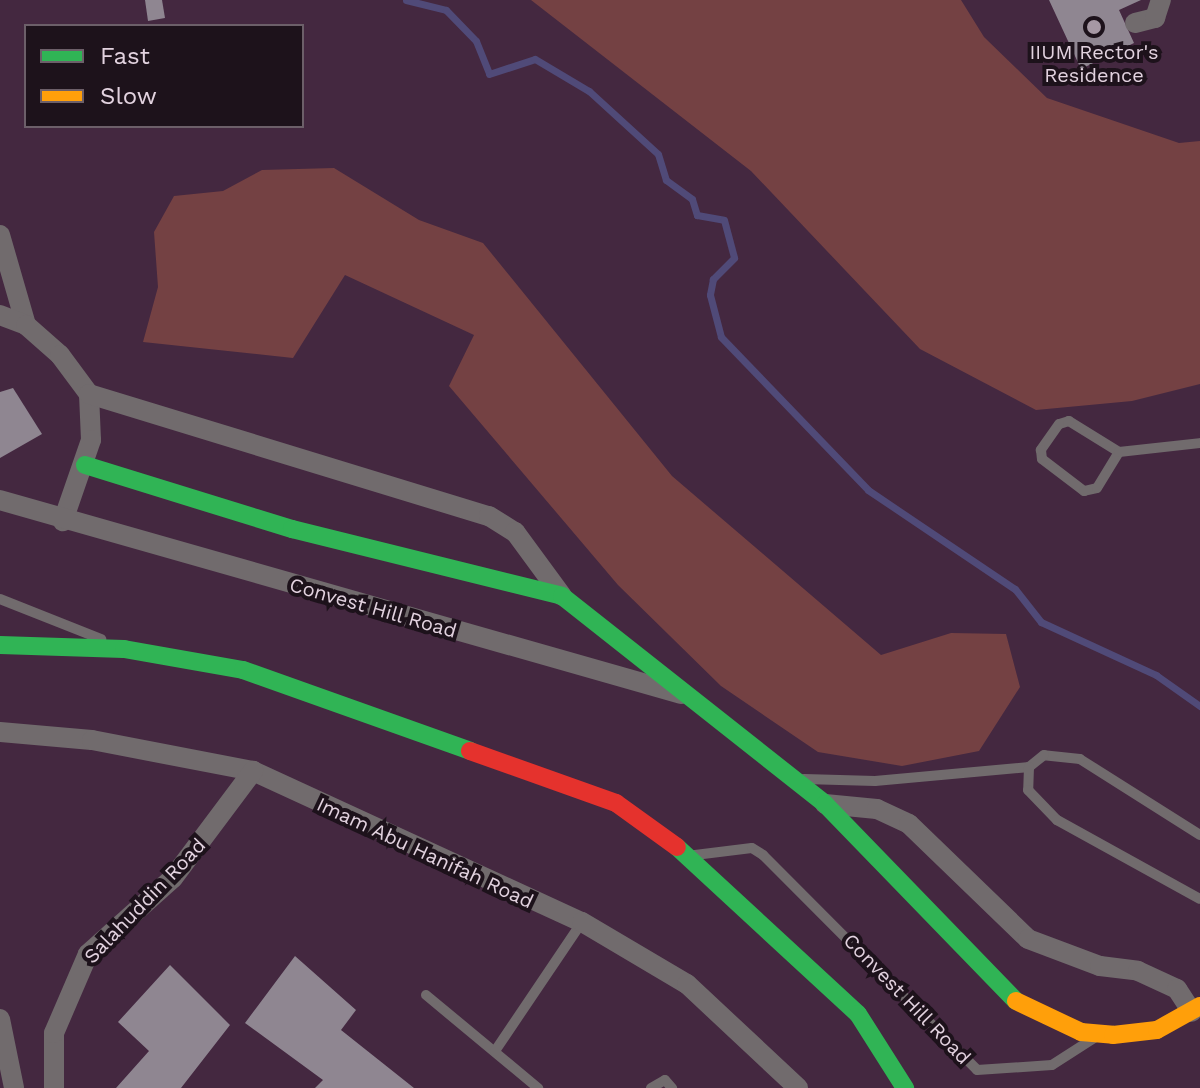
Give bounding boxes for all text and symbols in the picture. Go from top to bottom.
marker: IIUM Rector's Residence [1085,18,1103,36]
legend [24,24,304,128]
place label: IIUM Rector's Residence [1029,40,1159,87]
text: Fast [100,42,150,70]
text: Slow [100,82,157,110]
street label: Convest Hill Road [286,573,460,643]
street label: Imam Abu Hanifah Road [312,792,538,914]
street label: Salahuddin Road [79,833,211,969]
street label: Convest Hill Road [838,928,976,1070]

